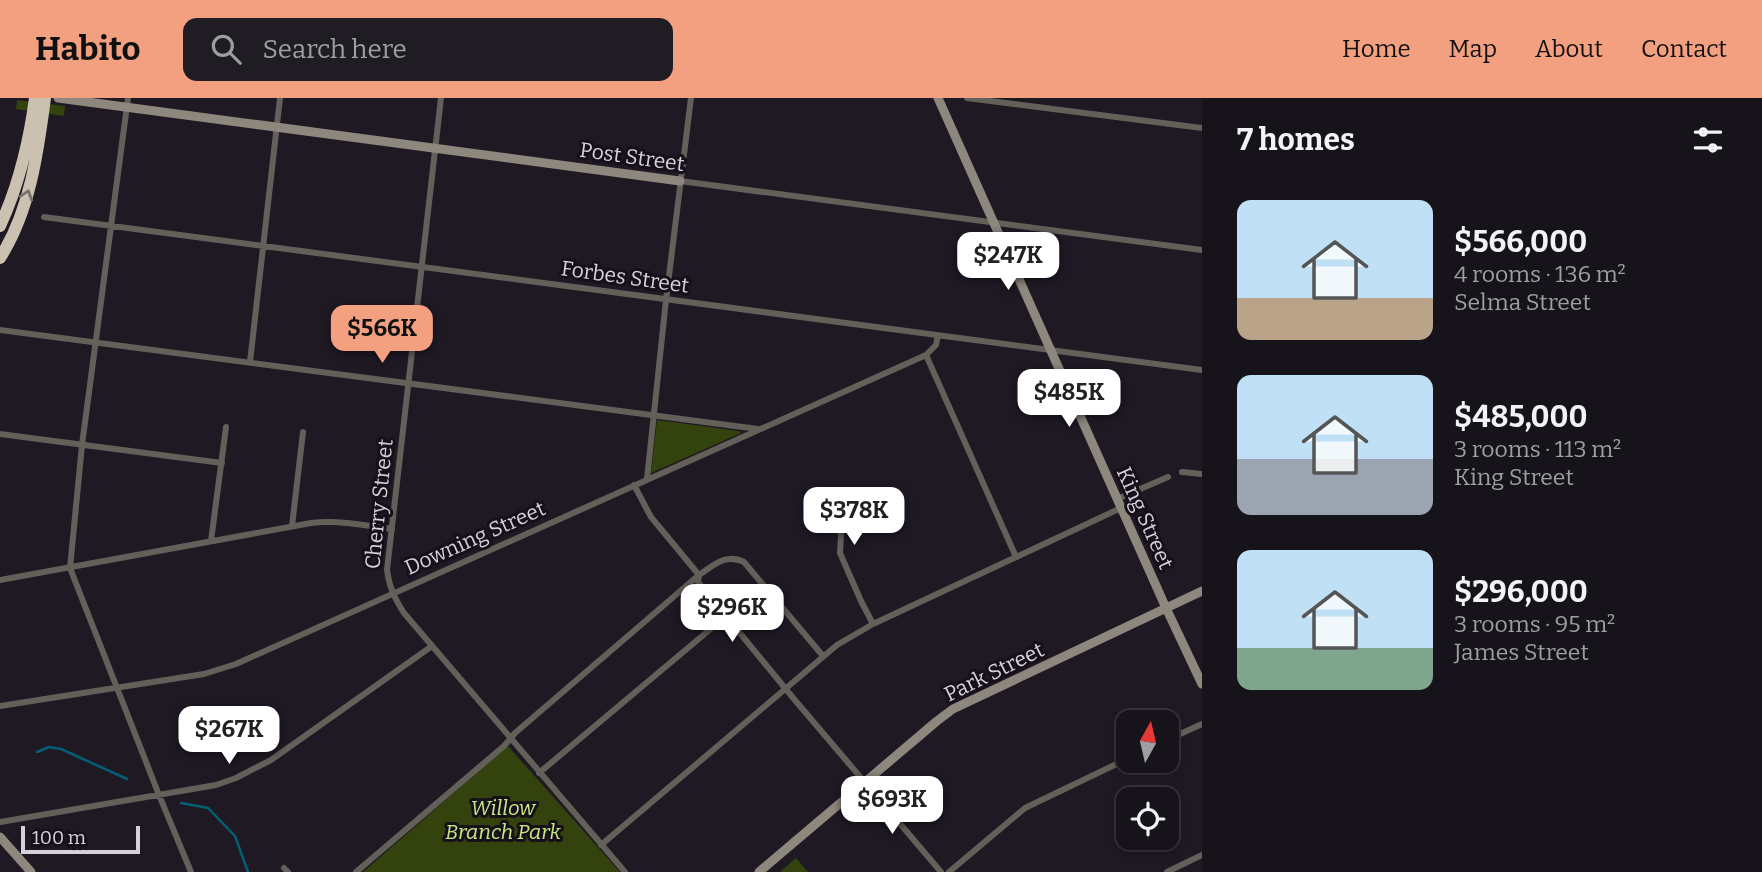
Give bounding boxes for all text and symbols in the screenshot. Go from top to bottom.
search box [183,18,673,81]
text: Habito [35,29,141,69]
icon: search [207,30,245,68]
text: Search here [263,34,407,65]
text: Home [1342,35,1411,63]
text: Map [1449,35,1497,63]
text: About [1535,35,1603,63]
text: Contact [1641,35,1727,63]
icon: filters [1689,121,1727,159]
text: 7 homes [1237,122,1355,158]
street label: Post Street [578,137,686,177]
one-way arrow [18,189,33,201]
text: $566,000 [1454,224,1587,260]
icon: home [1293,228,1377,312]
pin: $247K [959,232,1057,292]
text: $247K [973,241,1043,269]
street label: Forbes Street [559,255,691,299]
text: 4 rooms · 136 m² [1454,260,1626,288]
text: Selma Street [1454,288,1591,316]
pin: $566K [333,306,431,365]
text: $566K [347,314,417,342]
pin: $485K [1020,370,1118,429]
text: $485K [1034,378,1104,406]
text: $485,000 [1454,399,1588,435]
icon: home [1293,403,1377,487]
text: 3 rooms · 113 m² [1454,435,1621,463]
street label: Cherry Street [359,437,399,570]
street label: King Street [1111,463,1179,574]
text: King Street [1454,463,1574,491]
pin: $378K [805,488,903,547]
street label: Downing Street [401,495,550,581]
text: $378K [819,496,889,524]
text: $296,000 [1454,574,1588,610]
icon: home [1293,578,1377,662]
pin: $296K [683,584,781,644]
text: $296K [697,593,767,621]
text: 3 rooms · 95 m² [1454,610,1615,638]
street label: Park Street [940,637,1048,707]
text: James Street [1454,638,1589,666]
pin: $267K [180,706,278,766]
north arrow [1116,710,1180,774]
map controls [1116,710,1179,850]
text: $267K [194,715,264,743]
pin: $693K [843,776,941,836]
text: $693K [857,785,927,813]
button: locate [1116,787,1179,850]
park label: Willow Branch Park [445,795,562,845]
scale bar [21,823,140,855]
text: 100 m [32,826,86,849]

